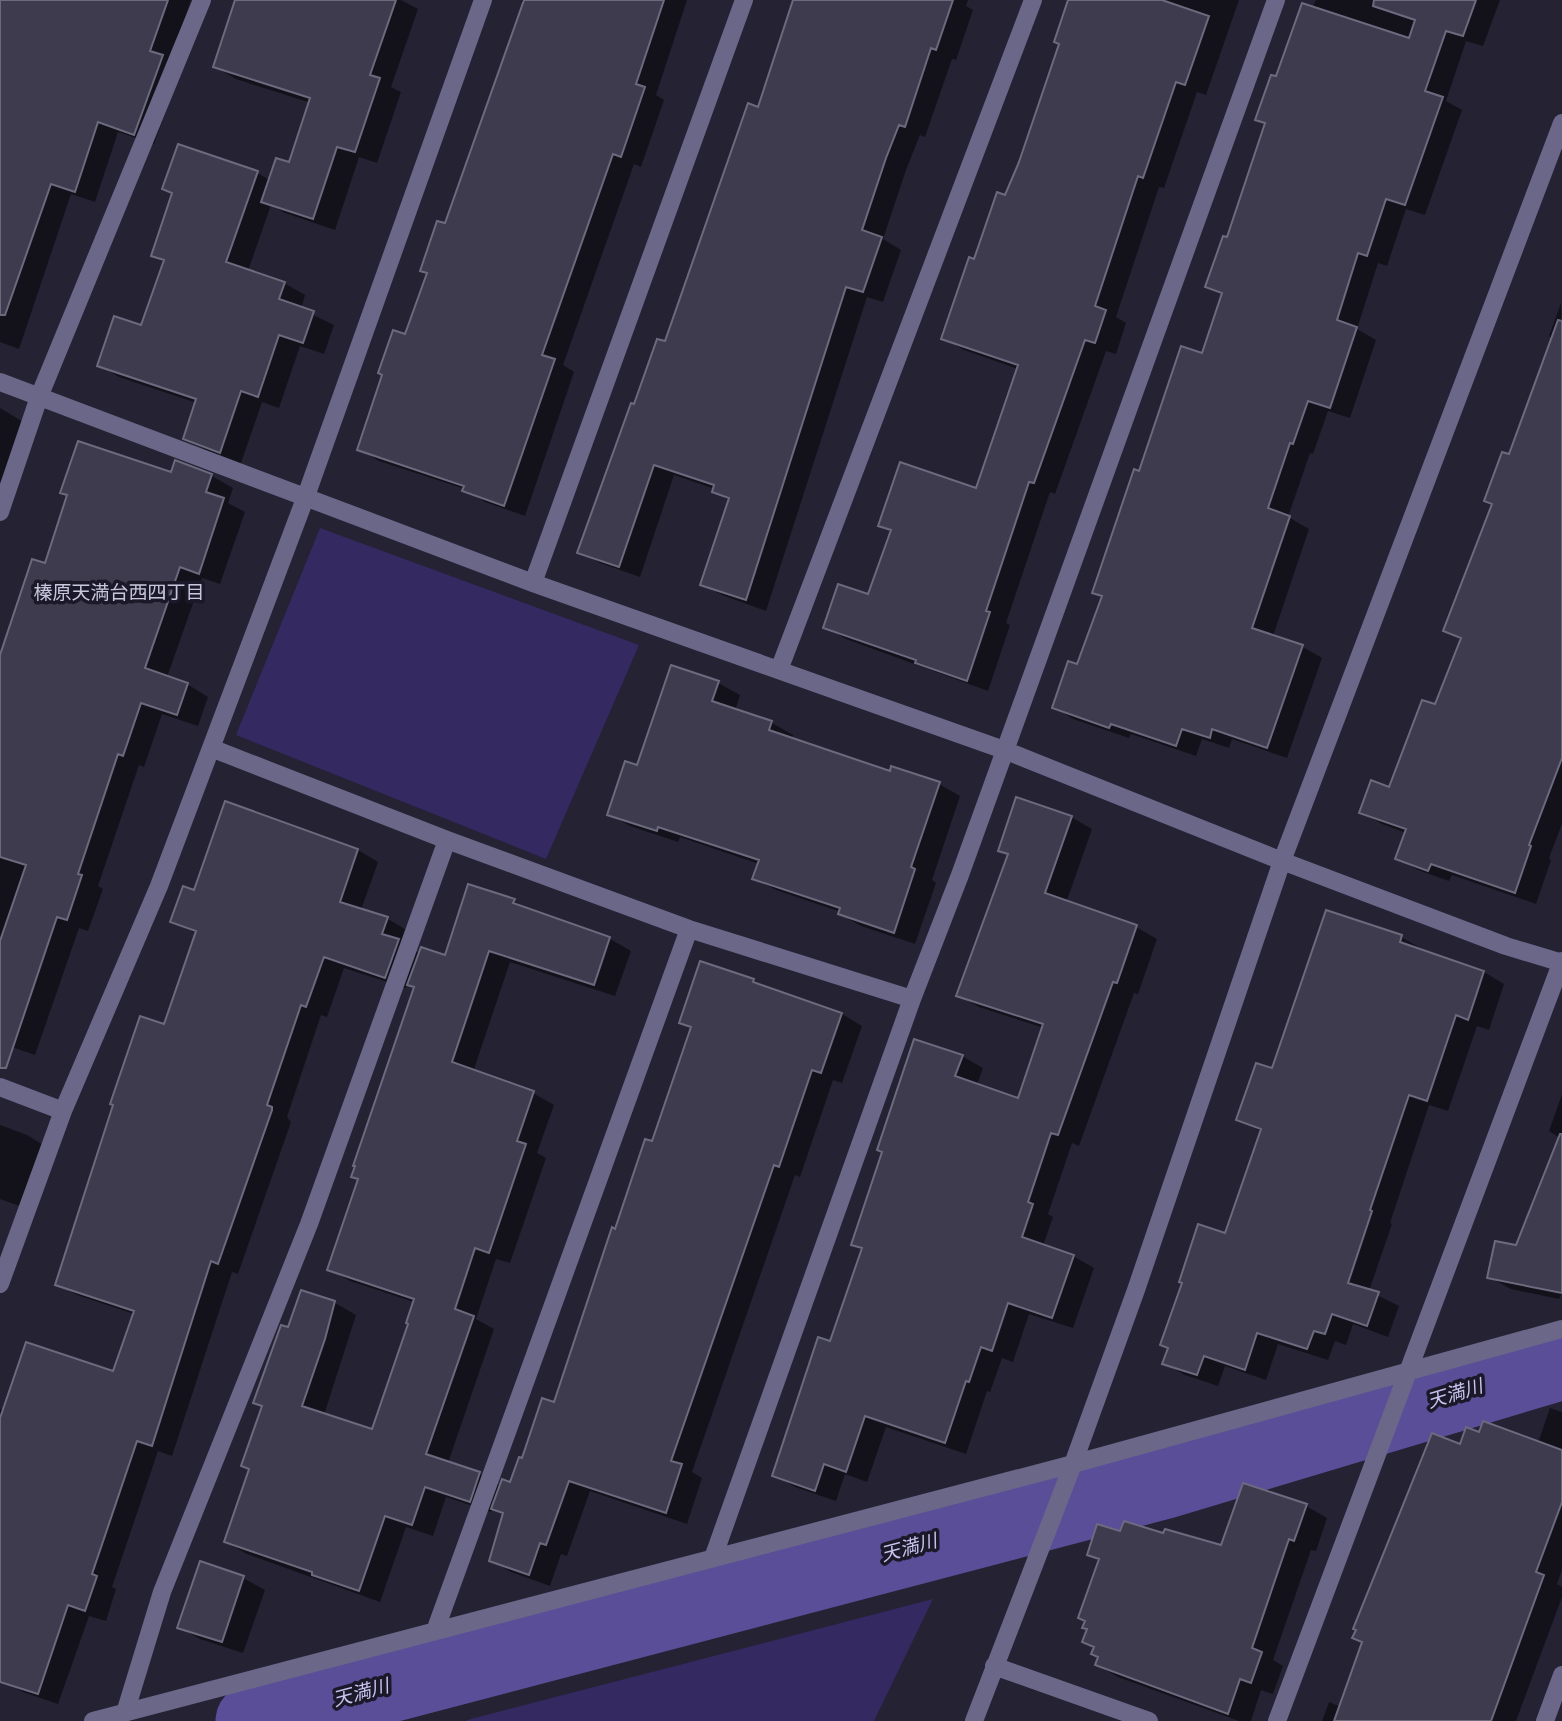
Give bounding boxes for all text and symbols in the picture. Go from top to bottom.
district label: 榛原天満台西四丁目 [33,582,205,604]
water label: 天満川 [1425,1375,1487,1413]
water label: 天満川 [879,1529,941,1566]
water label: 天満川 [331,1674,393,1711]

